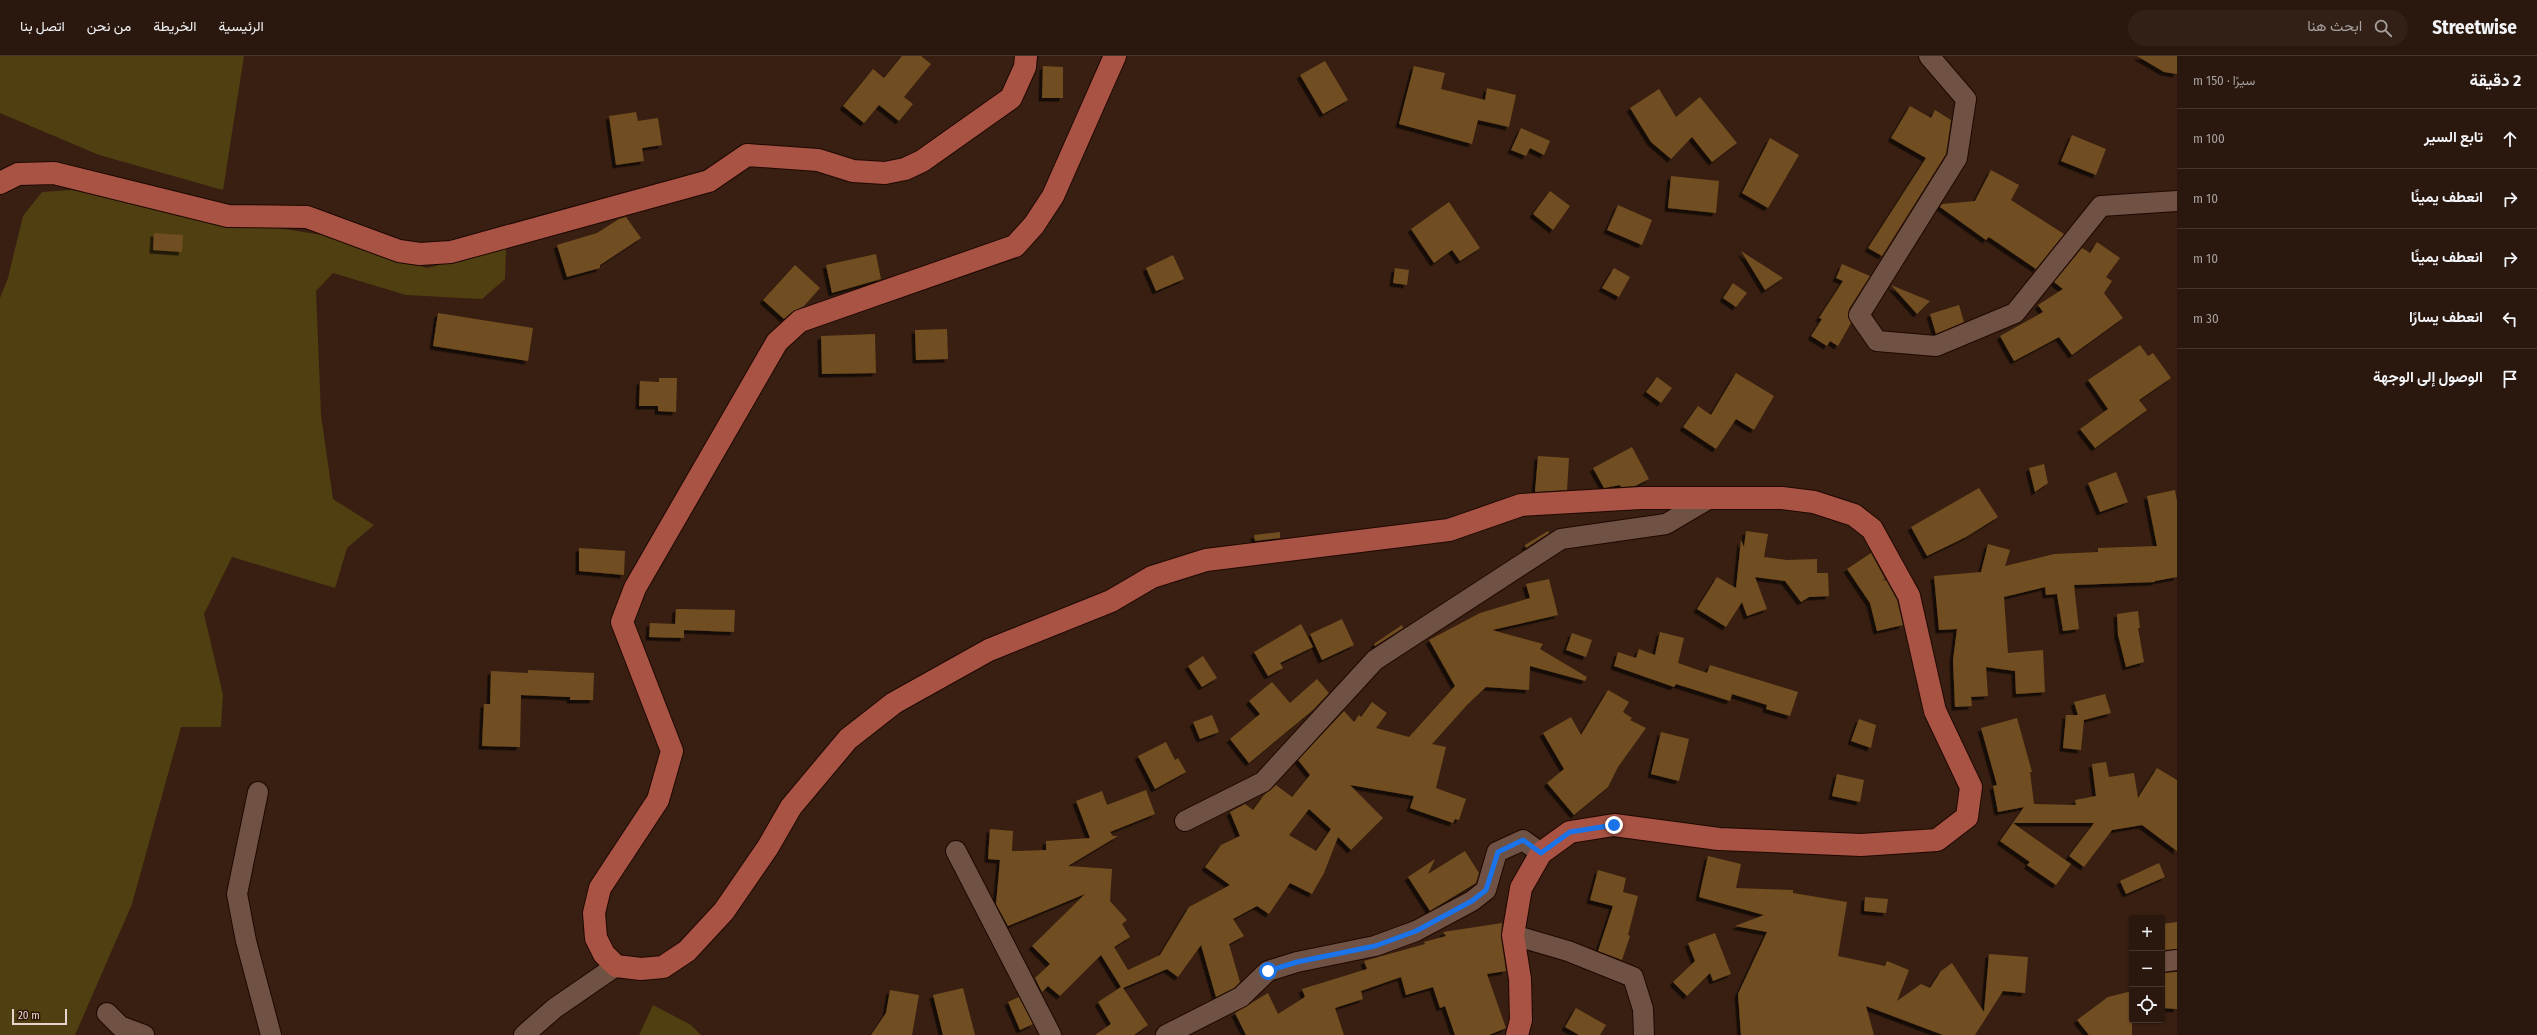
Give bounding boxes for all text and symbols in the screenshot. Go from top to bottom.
search box [2128,10,2408,46]
text: Streetwise [2432,16,2517,39]
text: ابحث هنا [2307,17,2362,35]
icon: search [2372,17,2394,39]
text: اتصل بنا [20,18,65,35]
text: من نحن [87,18,131,35]
text: الخريطة [153,18,197,35]
text: الرئيسية [219,18,264,35]
text: 2 دقيقة [2470,70,2521,91]
text: سيرًا · 150 m [2193,73,2255,88]
text: تابع السير [2424,128,2483,146]
icon: ahead [2499,128,2521,150]
text: 100 m [2193,131,2225,146]
text: انعطف يمينًا [2411,188,2483,206]
icon: right [2499,188,2521,210]
text: 10 m [2193,191,2218,206]
text: انعطف يمينًا [2411,248,2483,266]
icon: right [2499,248,2521,270]
text: 10 m [2193,251,2218,266]
text: انعطف يسارًا [2409,308,2483,326]
icon: left [2499,308,2521,330]
text: 30 m [2193,311,2219,326]
text: الوصول إلى الوجهة [2373,368,2483,386]
icon: arrive [2499,368,2521,390]
route end [1605,816,1623,834]
map controls [2129,915,2165,1023]
button: + [2129,915,2165,951]
button: − [2129,951,2165,987]
route start [1259,962,1277,980]
button: locate [2129,987,2165,1023]
scale bar [12,1007,67,1026]
text: 20 m [18,1009,40,1022]

